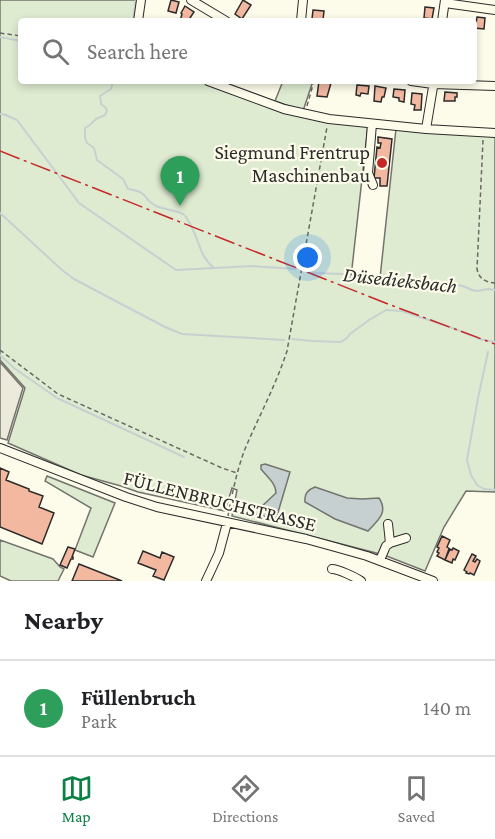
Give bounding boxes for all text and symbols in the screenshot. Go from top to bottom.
search box [18,18,477,84]
icon: search [39,35,72,68]
text: Search here [87,39,188,64]
place label: Siegmund Frentrup Maschinenbau [214,141,370,186]
pin: 1 [160,156,200,206]
marker: Siegmund Frentrup Maschinenbau [375,156,389,170]
your location [293,243,322,272]
water label: Düsedieksbach [342,262,458,298]
street label: FÜLLENBRUCHSTRASSE [121,466,319,536]
text: Nearby [24,606,103,635]
text: Füllenbruch [81,685,196,710]
text: 1 [40,697,47,719]
text: 140 m [423,697,471,719]
text: Park [81,710,117,732]
tab: Map [60,772,93,825]
tab: Directions [212,772,278,825]
tab: Saved [398,772,435,825]

